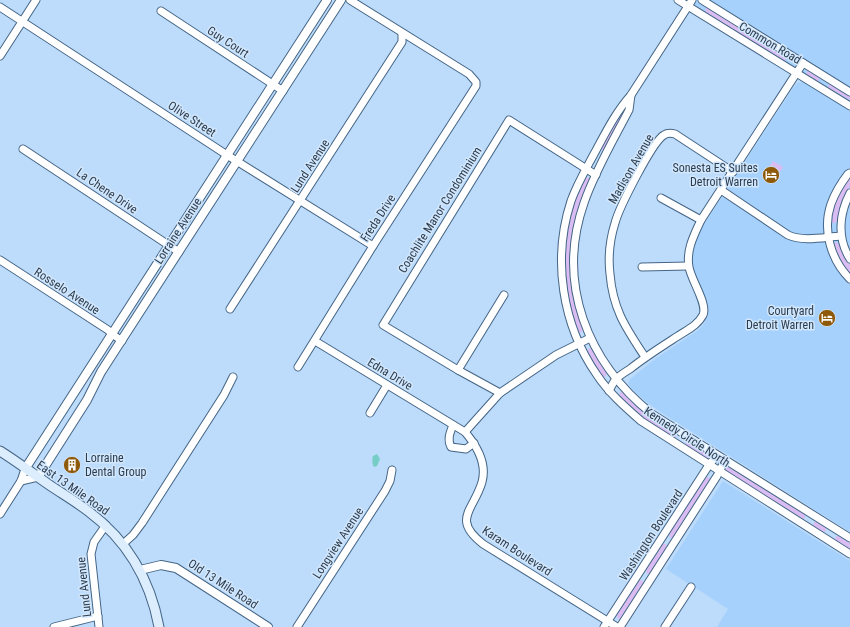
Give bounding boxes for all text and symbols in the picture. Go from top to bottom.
street label: Common Road [737,19,803,67]
street label: Guy Court [205,23,252,61]
street label: Olive Street [165,98,219,140]
street label: Madison Avenue [605,131,657,206]
street label: Lund Avenue [288,137,332,195]
street label: Coachlite Manor Condominium [395,144,485,276]
place label: Sonesta ES Suites Detroit Warren [672,161,758,189]
street label: La Chene Drive [74,165,140,217]
hotel icon: Sonesta ES Suites Detroit Warren [761,165,781,185]
street label: Freda Drive [358,192,399,244]
street label: Lorraine Avenue [151,195,205,267]
street label: Rosselo Avenue [32,265,103,318]
place label: Courtyard Detroit Warren [746,304,814,332]
hotel icon: Courtyard Detroit Warren [817,308,837,328]
street label: Edna Drive [365,355,415,393]
street label: Kennedy Circle North [641,404,733,470]
place label: Lorraine Dental Group [85,451,147,479]
building icon: Lorraine Dental Group [62,455,82,475]
street label: East 13 Mile Road [34,458,112,518]
street label: Washington Boulevard [616,487,686,583]
street label: Longview Avenue [310,504,366,581]
street label: Karam Boulevard [480,523,554,579]
street label: Lund Avenue [74,556,94,618]
street label: Old 13 Mile Road [186,556,261,612]

